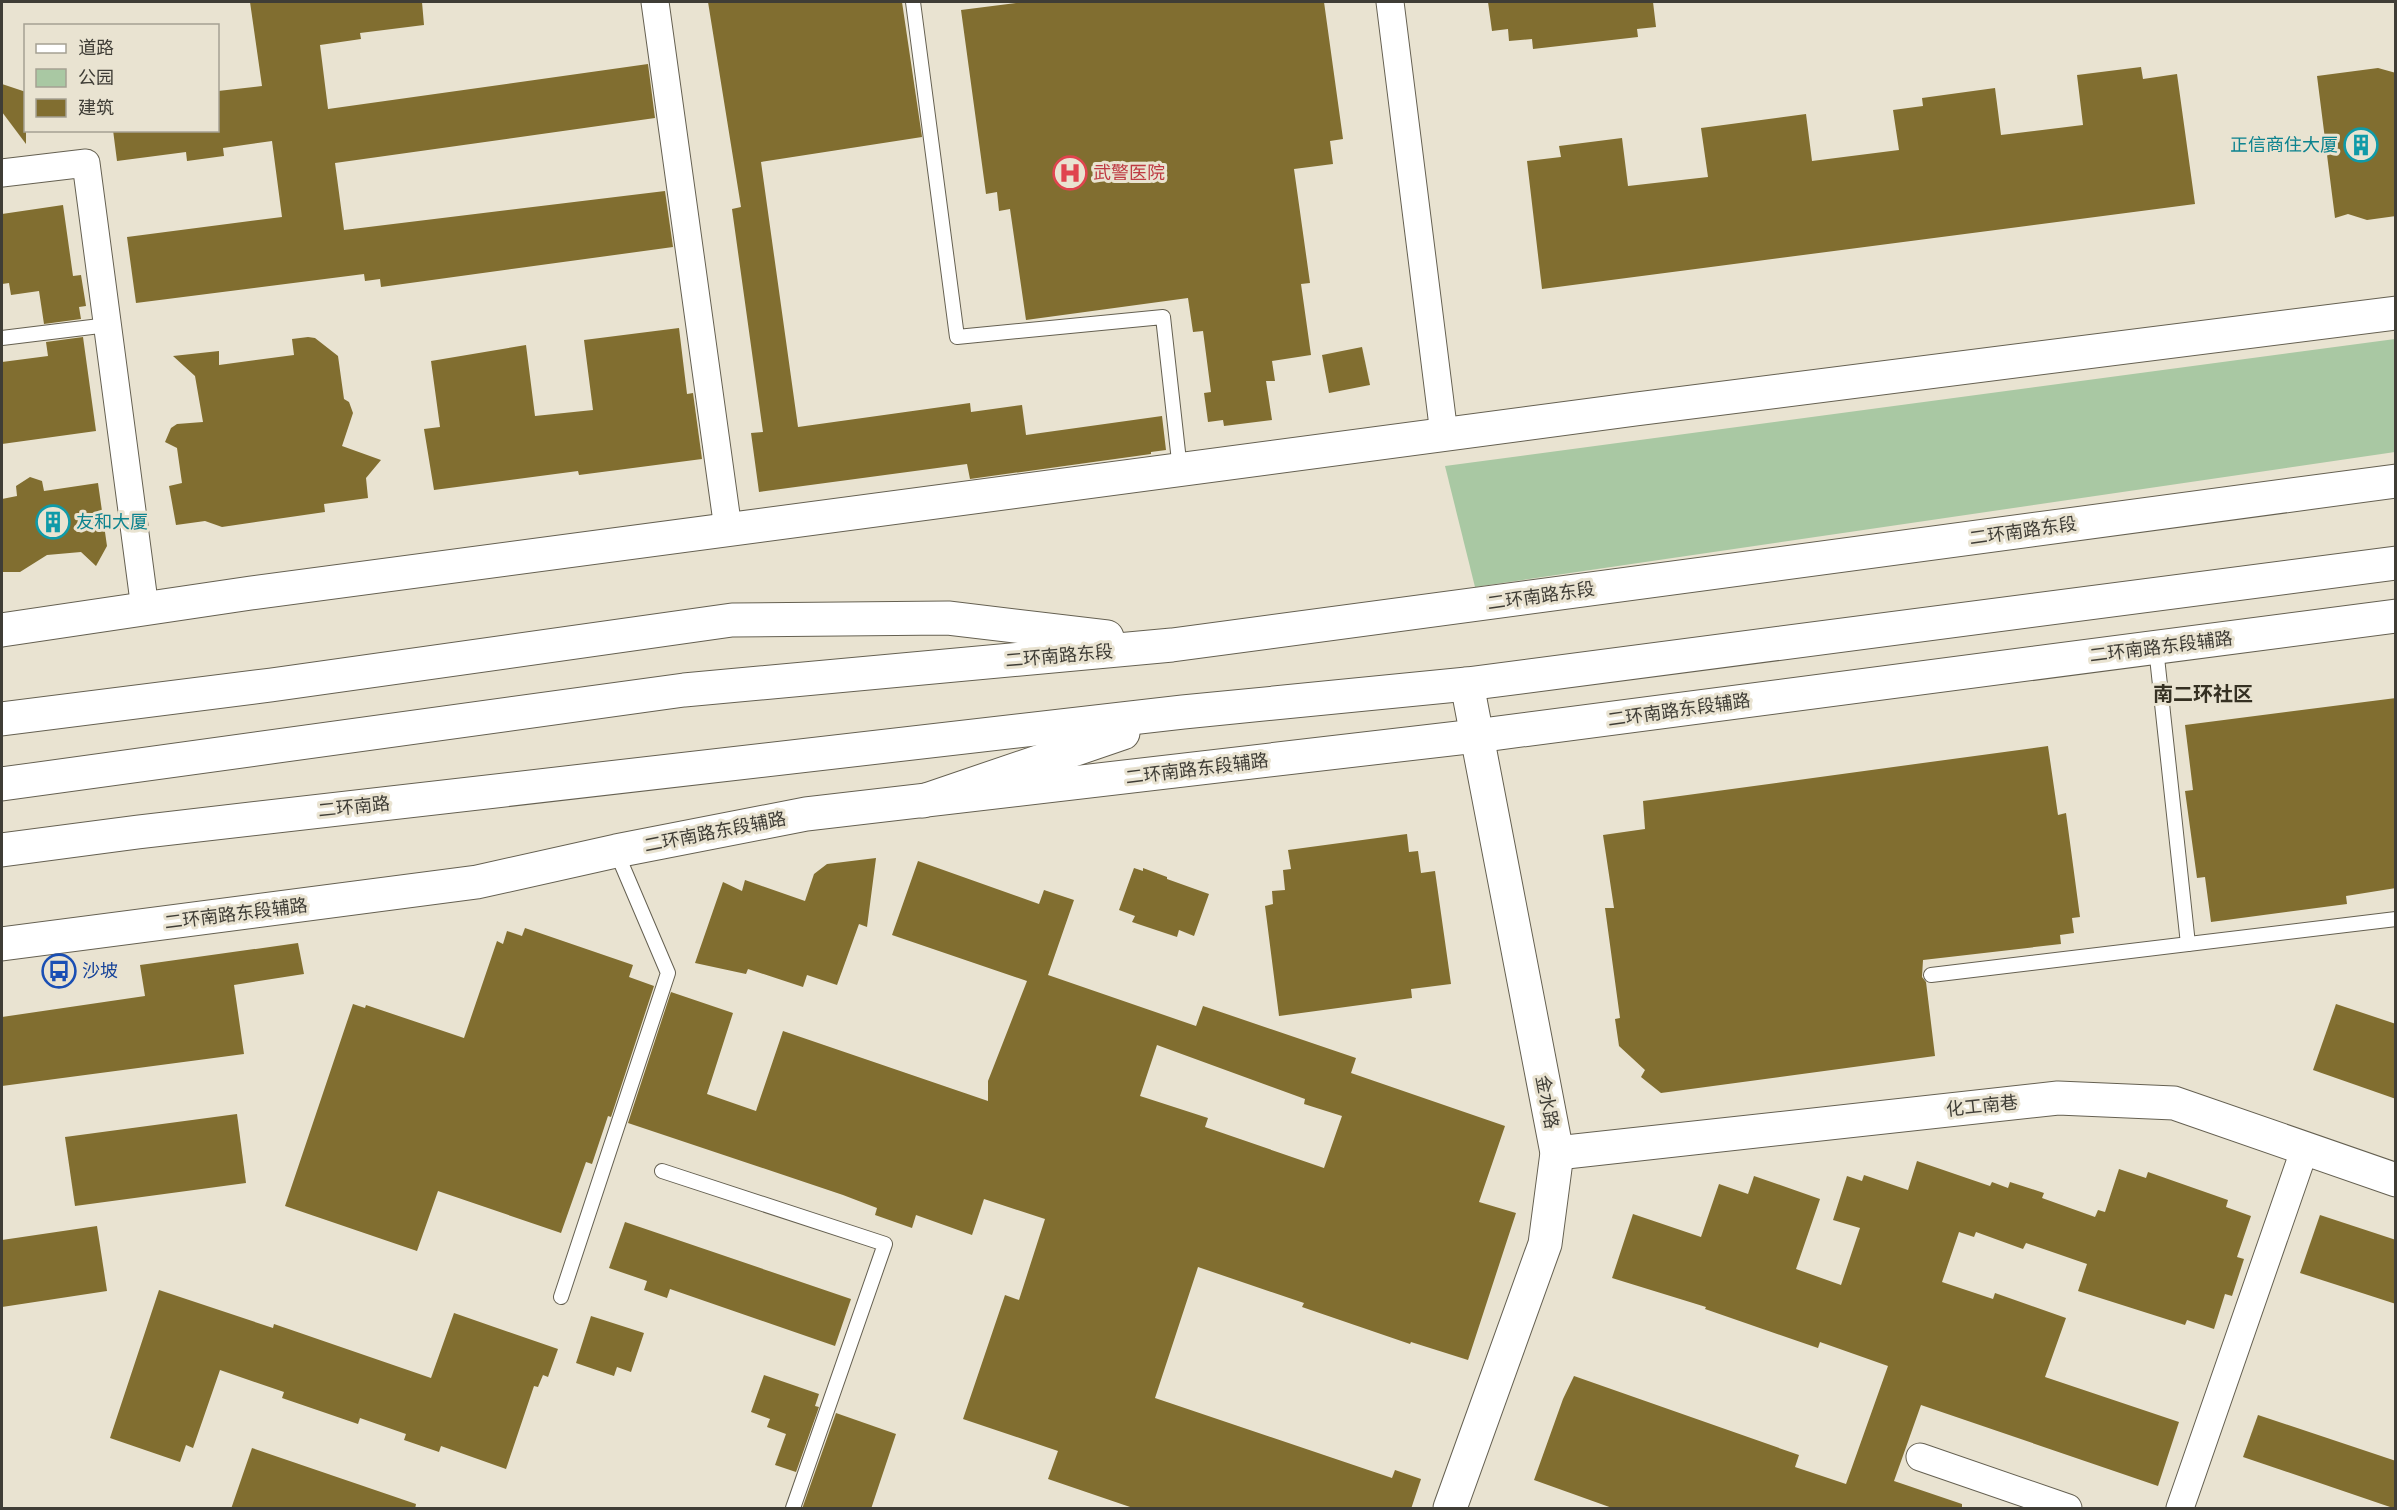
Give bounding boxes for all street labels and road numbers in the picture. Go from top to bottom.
street label: 二环南路东段 [1968,514,2078,548]
street label: 二环南路东段 [1486,579,1596,613]
street label: 二环南路东段辅路 [2088,628,2234,666]
street label: 二环南路东段 [1004,641,1114,671]
street label: 二环南路东段辅路 [1606,690,1752,730]
street label: 二环南路东段辅路 [1124,750,1270,788]
street label: 二环南路 [317,793,391,821]
street label: 二环南路东段辅路 [642,808,788,856]
street label: 二环南路东段辅路 [163,895,309,933]
street label: 金水路 [1532,1074,1562,1130]
street label: 化工南巷 [1945,1092,2019,1120]

